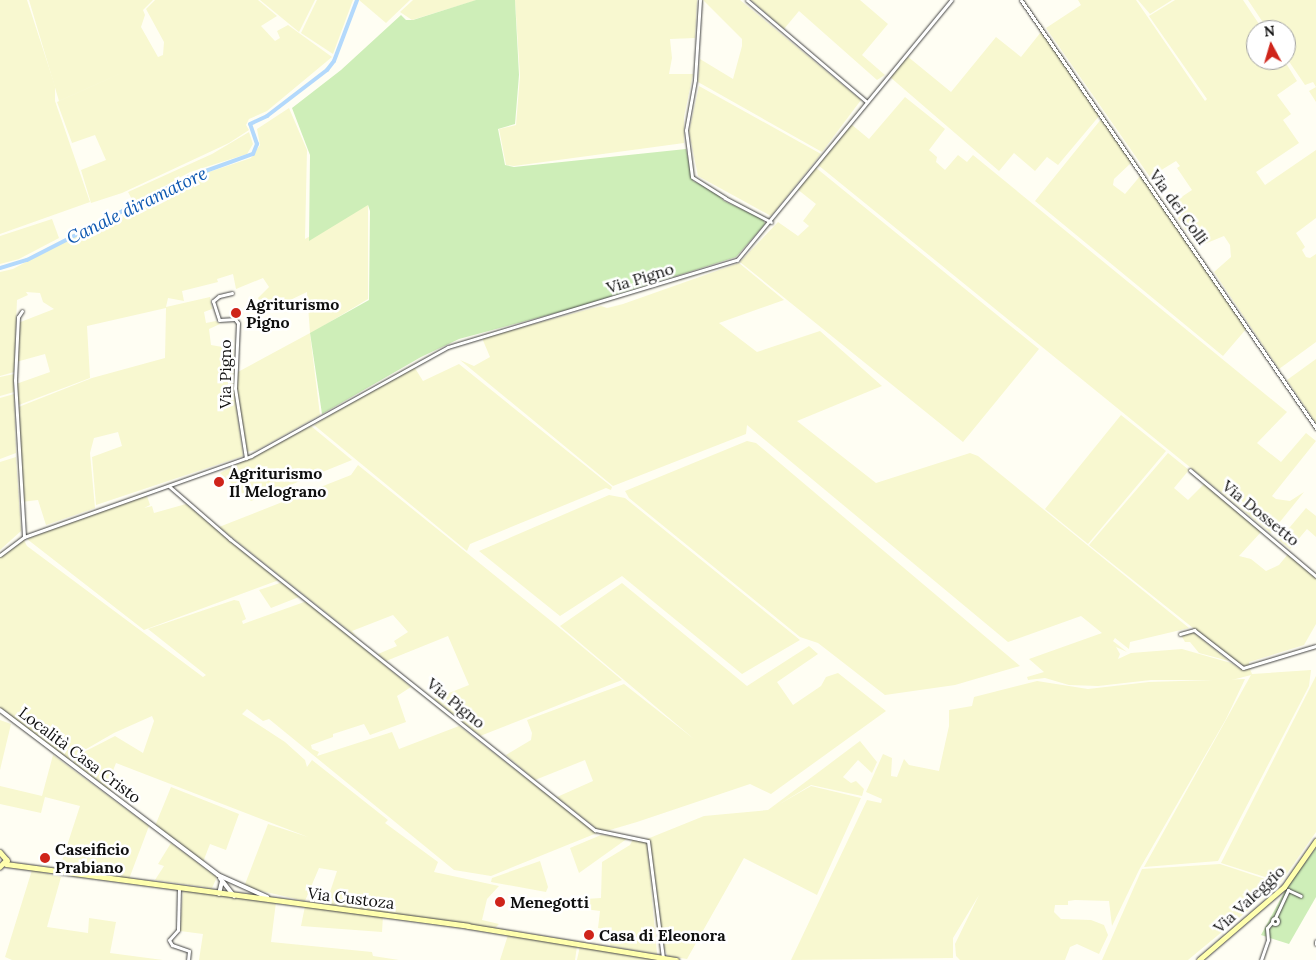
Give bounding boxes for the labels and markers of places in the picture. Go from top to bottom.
place label: Agriturismo Pigno [246,294,339,332]
marker: Agriturismo Pigno [230,307,242,319]
place label: Agriturismo Il Melograno [229,463,326,501]
marker: Agriturismo Il Melograno [213,476,225,488]
place label: Caseificio Prabiano [55,839,129,877]
marker: Caseificio Prabiano [39,852,51,864]
place label: Menegotti [510,892,589,912]
marker: Menegotti [494,896,506,908]
place label: Casa di Eleonora [599,925,726,945]
marker: Casa di Eleonora [583,929,595,941]

